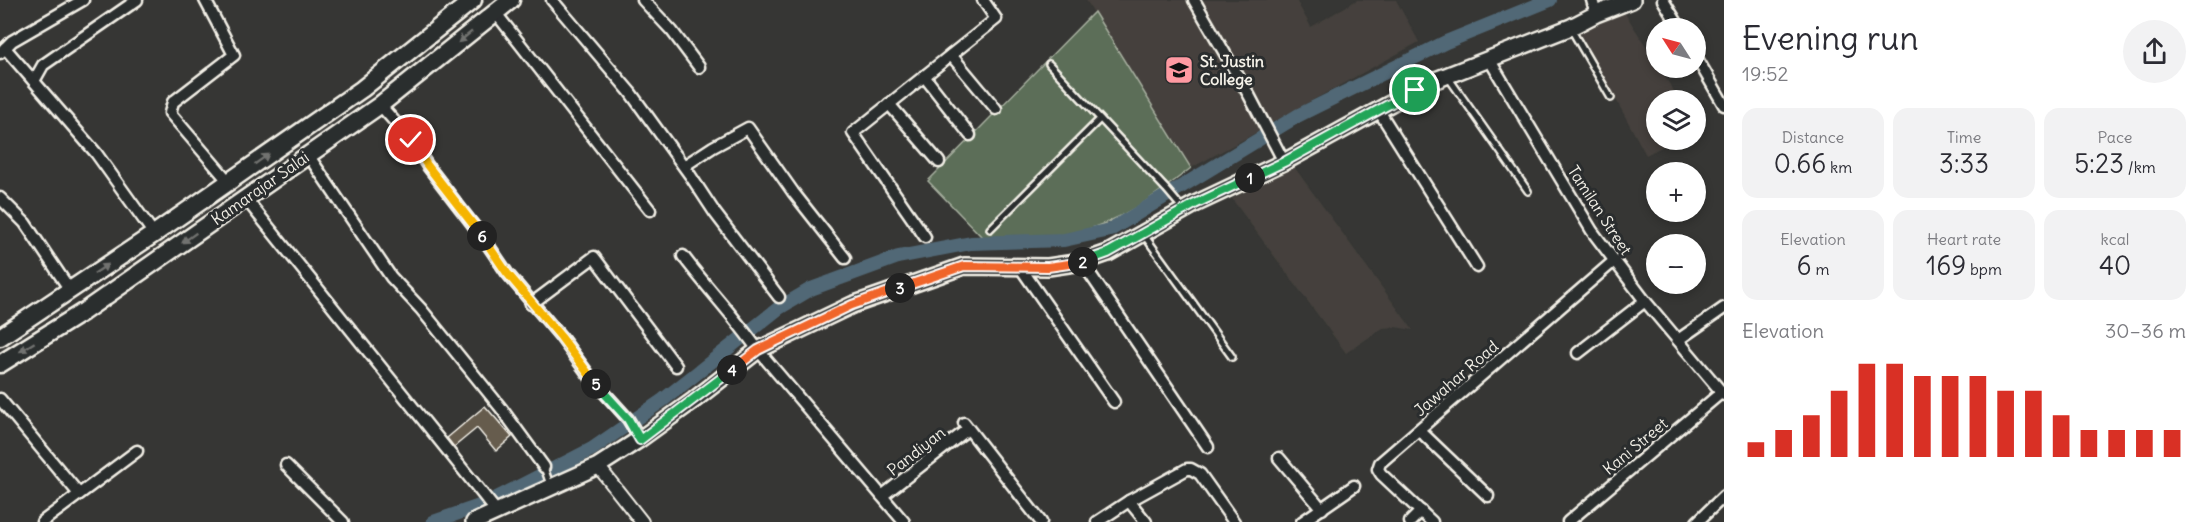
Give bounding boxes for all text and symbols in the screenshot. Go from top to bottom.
text: Evening run [1742,17,1918,59]
north arrow [1646,18,1706,78]
map controls [1646,18,1706,294]
button: share [2123,20,2186,83]
one-way arrow [457,30,473,43]
place label: St. Justin College [1200,51,1264,90]
school or university icon: St. Justin College [1163,54,1195,86]
text: 19:52 [1742,61,1788,86]
pin [1389,64,1440,115]
icon: arrive [1398,73,1431,106]
button: layers [1646,90,1706,150]
pin [385,114,436,165]
icon: check [394,123,427,156]
text: Distance [1782,127,1844,147]
text: Time [1947,127,1981,147]
text: Pace [2098,127,2132,147]
street label: Kamarajar Salai [207,147,313,229]
text: 0.66 [1774,147,1826,180]
text: 3:33 [1939,147,1989,180]
text: 5:23 [2074,147,2124,180]
one-way arrow [253,153,269,165]
text: km [1826,157,1852,177]
text: /km [2124,157,2156,177]
street label: Tamilan Street [1564,162,1637,259]
button: + [1646,162,1706,222]
pin: 1 [1235,163,1265,193]
text: 1 [1247,168,1253,188]
pin: 6 [467,221,497,251]
text: 6 [477,226,487,246]
text: Elevation [1780,229,1846,249]
text: Heart rate [1927,229,2001,249]
text: kcal [2101,229,2129,249]
one-way arrow [181,232,197,243]
button: − [1646,234,1706,294]
pin: 2 [1068,247,1098,277]
text: 6 [1797,249,1812,282]
text: 169 [1926,249,1966,282]
text: 40 [2099,249,2131,282]
text: 2 [1079,252,1087,272]
text: m [1812,259,1829,279]
text: bpm [1966,259,2002,279]
one-way arrow [93,264,109,275]
pin: 3 [885,273,915,303]
text: 3 [895,278,905,298]
text: Elevation [1742,318,1824,343]
text: 30–36 m [2105,318,2186,343]
street label: Jawahar Road [1410,336,1502,420]
one-way arrow [19,341,35,352]
pin: 4 [717,355,747,385]
text: 4 [727,360,737,380]
pin: 5 [581,369,611,399]
text: 5 [591,374,601,394]
street label: Kani Street [1599,413,1672,479]
street label: Pandiyan [883,422,949,480]

